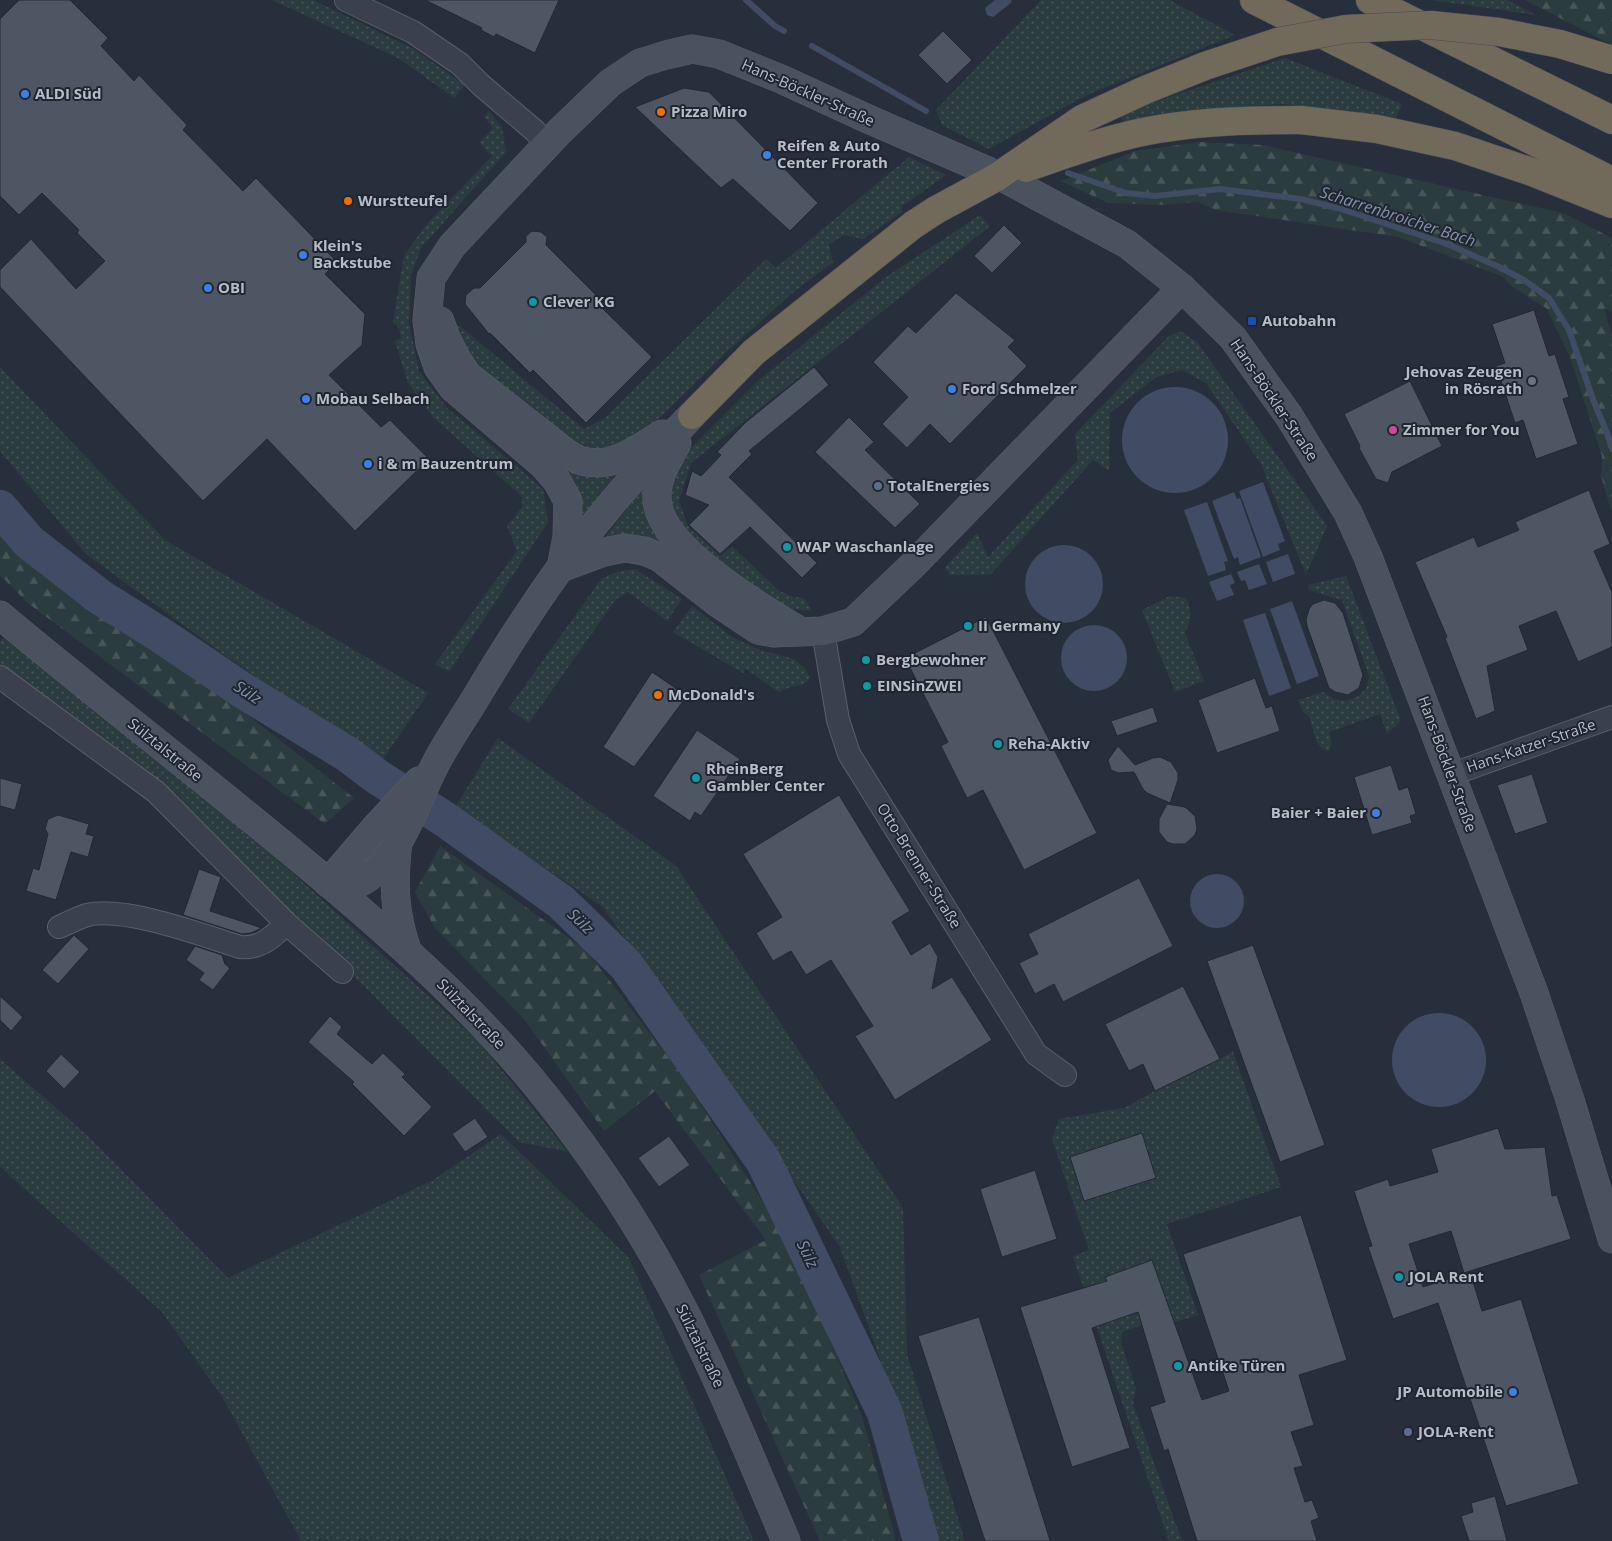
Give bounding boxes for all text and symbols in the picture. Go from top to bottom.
street label: Hans-Böckler-Straße [739,54,878,130]
place label: ALDI Süd [35,83,101,103]
marker: ALDI Süd [19,88,31,100]
place label: Pizza Miro [671,101,747,121]
marker: Pizza Miro [655,106,667,118]
place label: Reifen & Auto Center Frorath [777,135,888,172]
marker: Reifen & Auto Center Frorath [761,149,773,161]
water label: Scharrenbroicher Bach [1318,181,1478,251]
place label: Wurstteufel [358,190,448,210]
marker: Wurstteufel [342,195,354,207]
place label: Klein's Backstube [313,235,391,272]
marker: Klein's Backstube [297,249,309,261]
place label: OBI [218,277,245,297]
marker: OBI [202,282,214,294]
place label: Clever KG [543,291,615,311]
marker: Clever KG [527,296,539,308]
place label: Autobahn [1262,310,1336,330]
marker: Autobahn [1246,315,1258,327]
street label: Hans-Böckler-Straße [1226,334,1323,464]
place label: Jehovas Zeugen in Rösrath [1403,361,1522,398]
marker: Jehovas Zeugen in Rösrath [1526,375,1538,387]
place label: Ford Schmelzer [962,378,1077,398]
marker: Ford Schmelzer [946,383,958,395]
place label: Mobau Selbach [316,388,430,408]
marker: Mobau Selbach [300,393,312,405]
place label: Zimmer for You [1403,419,1520,439]
marker: Zimmer for You [1387,424,1399,436]
place label: i & m Bauzentrum [378,453,513,473]
marker: i & m Bauzentrum [362,458,374,470]
place label: TotalEnergies [888,475,989,495]
marker: TotalEnergies [872,480,884,492]
place label: WAP Waschanlage [797,536,934,556]
marker: WAP Waschanlage [781,541,793,553]
place label: II Germany [978,615,1061,635]
marker: II Germany [962,620,974,632]
place label: Bergbewohner [876,649,986,669]
marker: Bergbewohner [860,654,872,666]
water label: Sülz [230,675,267,709]
place label: EINSinZWEI [877,675,962,695]
marker: EINSinZWEI [861,680,873,692]
place label: McDonald's [668,684,755,704]
marker: McDonald's [652,689,664,701]
street label: Hans-Böckler-Straße [1414,693,1482,834]
street label: Sülztalstraße [124,713,207,785]
street label: Hans-Katzer-Straße [1463,714,1598,777]
place label: Reha-Aktiv [1008,733,1090,753]
marker: Reha-Aktiv [992,738,1004,750]
place label: RheinBerg Gambler Center [706,758,825,795]
marker: RheinBerg Gambler Center [690,772,702,784]
street label: Otto-Brenner-Straße [873,799,966,932]
place label: Baier + Baier [1271,802,1366,822]
marker: Baier + Baier [1370,807,1382,819]
water label: Sülz [563,903,600,939]
street label: Sülztalstraße [433,974,510,1053]
water label: Sülz [792,1236,825,1272]
place label: JOLA Rent [1407,1266,1484,1286]
marker: JOLA Rent [1393,1271,1405,1283]
street label: Sülztalstraße [672,1301,730,1391]
place label: Antike Türen [1188,1355,1285,1375]
marker: Antike Türen [1172,1360,1184,1372]
place label: JP Automobile [1395,1381,1503,1401]
marker: JP Automobile [1507,1386,1519,1398]
place label: JOLA-Rent [1416,1421,1494,1441]
marker: JOLA-Rent [1402,1426,1414,1438]

